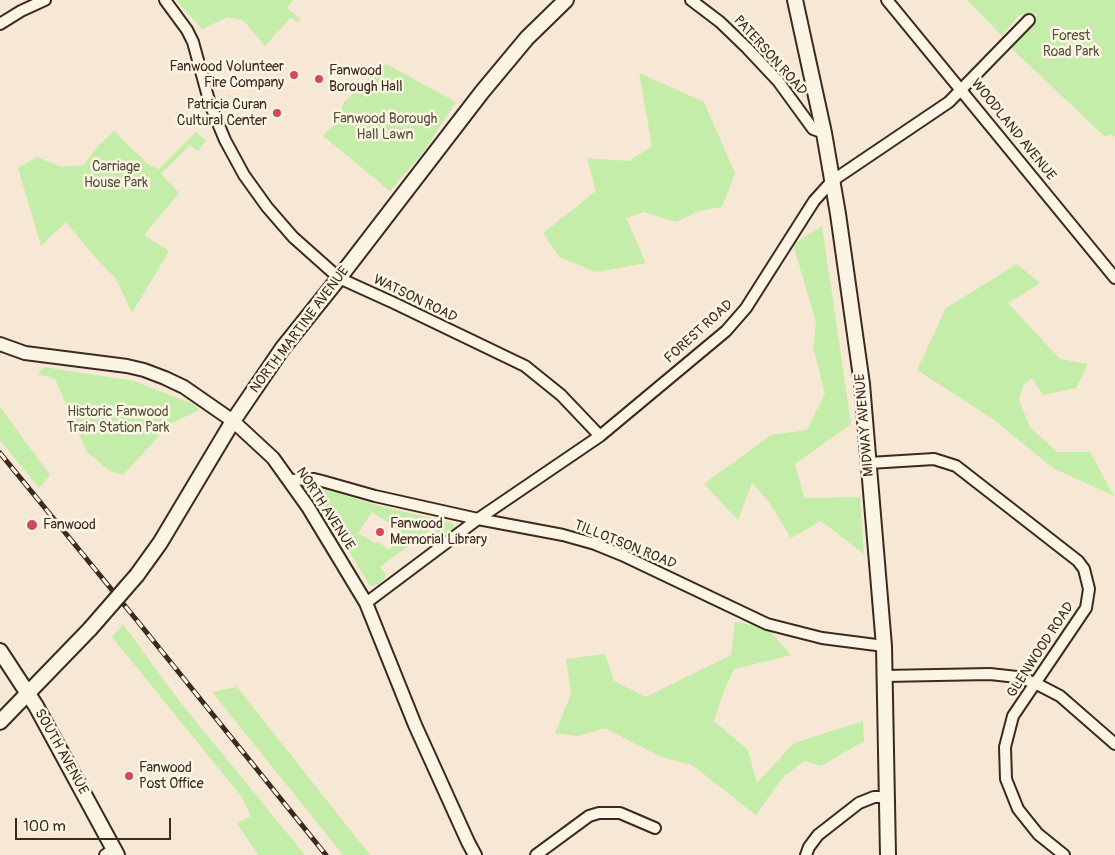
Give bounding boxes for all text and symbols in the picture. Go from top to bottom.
street label: PATERSON ROAD [730,13,810,99]
park label: Forest Road Park [1043,28,1099,60]
place label: Fanwood Volunteer Fire Company [169,59,284,92]
place label: Fanwood Borough Hall [329,63,403,95]
marker: Fanwood Volunteer Fire Company [288,69,300,81]
marker: Fanwood Borough Hall [313,73,325,85]
street label: WOODLAND AVENUE [967,76,1059,184]
place label: Patricia Curan Cultural Center [177,97,267,130]
marker: Patricia Curan Cultural Center [271,107,283,119]
park label: Fanwood Borough Hall Lawn [333,111,437,144]
park label: Carriage House Park [84,159,148,192]
street label: NORTH MARTINE AVENUE [247,263,353,397]
street label: WATSON ROAD [370,271,460,327]
street label: FOREST ROAD [661,297,737,367]
street label: MIDWAY AVENUE [852,373,878,477]
park label: Historic Fanwood Train Station Park [66,404,170,437]
street label: NORTH AVENUE [292,464,358,554]
place label: Fanwood Memorial Library [390,516,487,548]
place label: Fanwood [43,517,96,533]
street label: TILLOTSON ROAD [572,517,678,573]
marker: Fanwood [25,518,39,532]
marker: Fanwood Memorial Library [374,526,386,538]
street label: GLENWOOD ROAD [1004,599,1078,701]
street label: SOUTH AVENUE [31,706,91,798]
place label: Fanwood Post Office [139,760,204,792]
marker: Fanwood Post Office [123,770,135,782]
scale bar [18,808,174,840]
text: 100 m [23,817,66,836]

